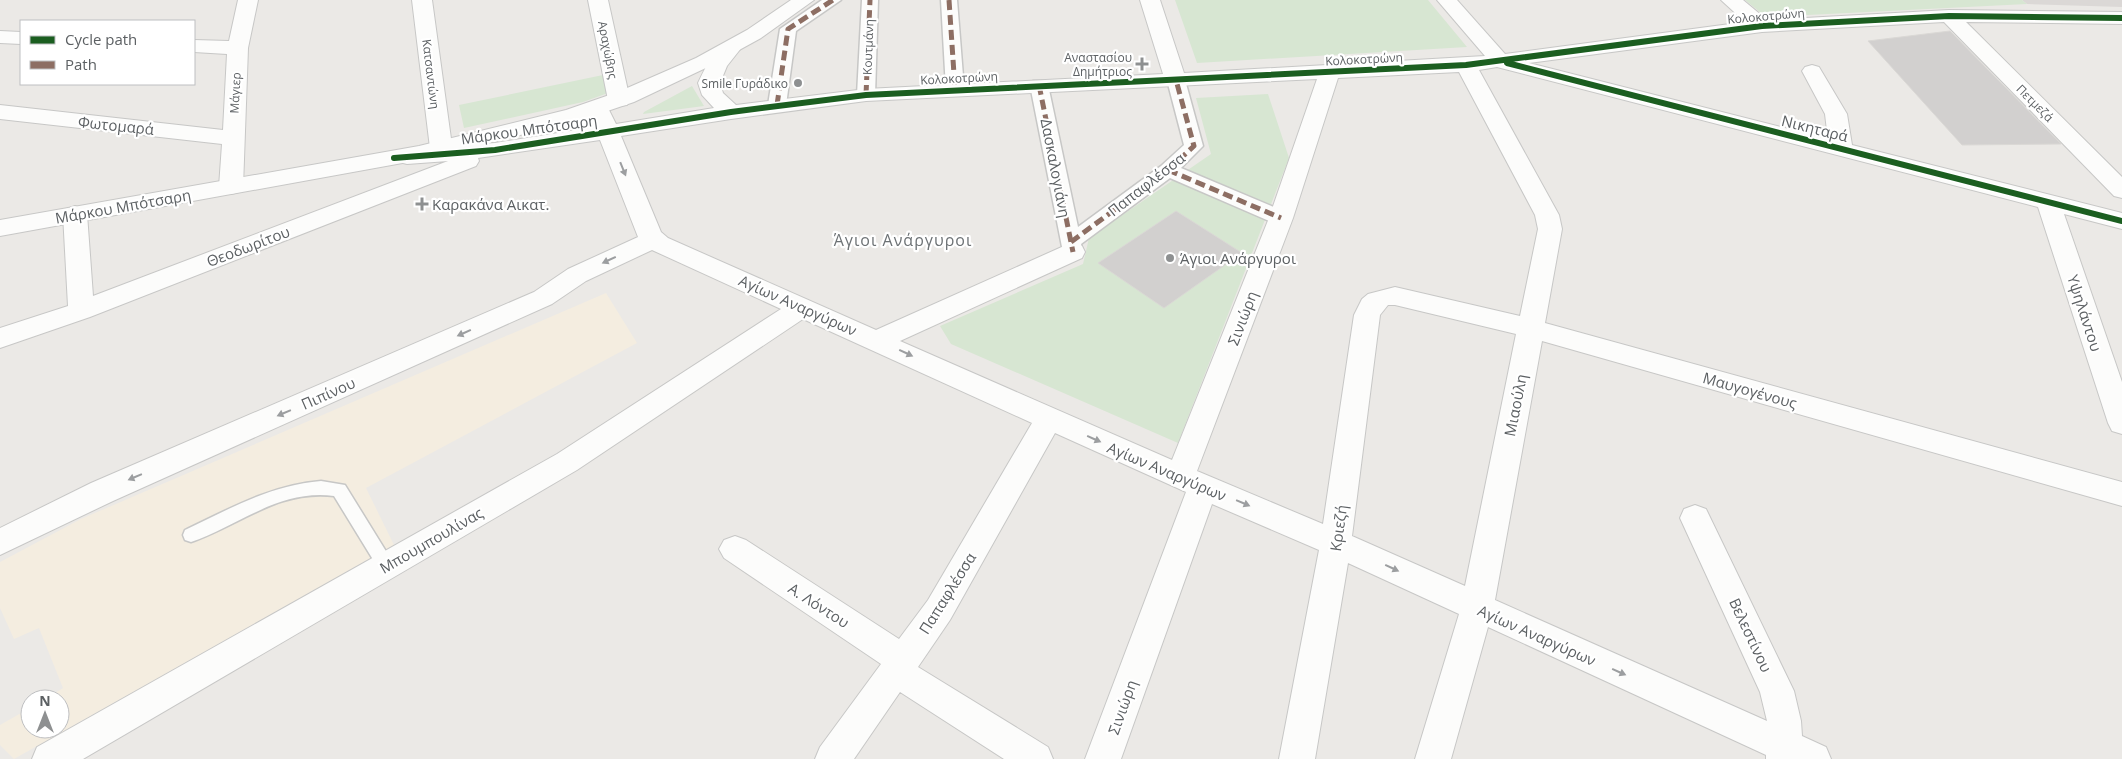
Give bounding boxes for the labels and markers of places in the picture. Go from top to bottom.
place label: Αναστασίου Δημήτριος [1064,49,1132,80]
marker: Αναστασίου Δημήτριος [1136,58,1148,70]
place label: Smile Γυράδικο [701,75,788,92]
marker: Smile Γυράδικο [792,77,804,89]
place label: Καρακάνα Αικατ. [432,194,549,214]
marker: Καρακάνα Αικατ. [416,198,428,210]
place label: Άγιοι Ανάργυροι [1180,248,1296,268]
marker: Άγιοι Ανάργυροι [1164,252,1176,264]

